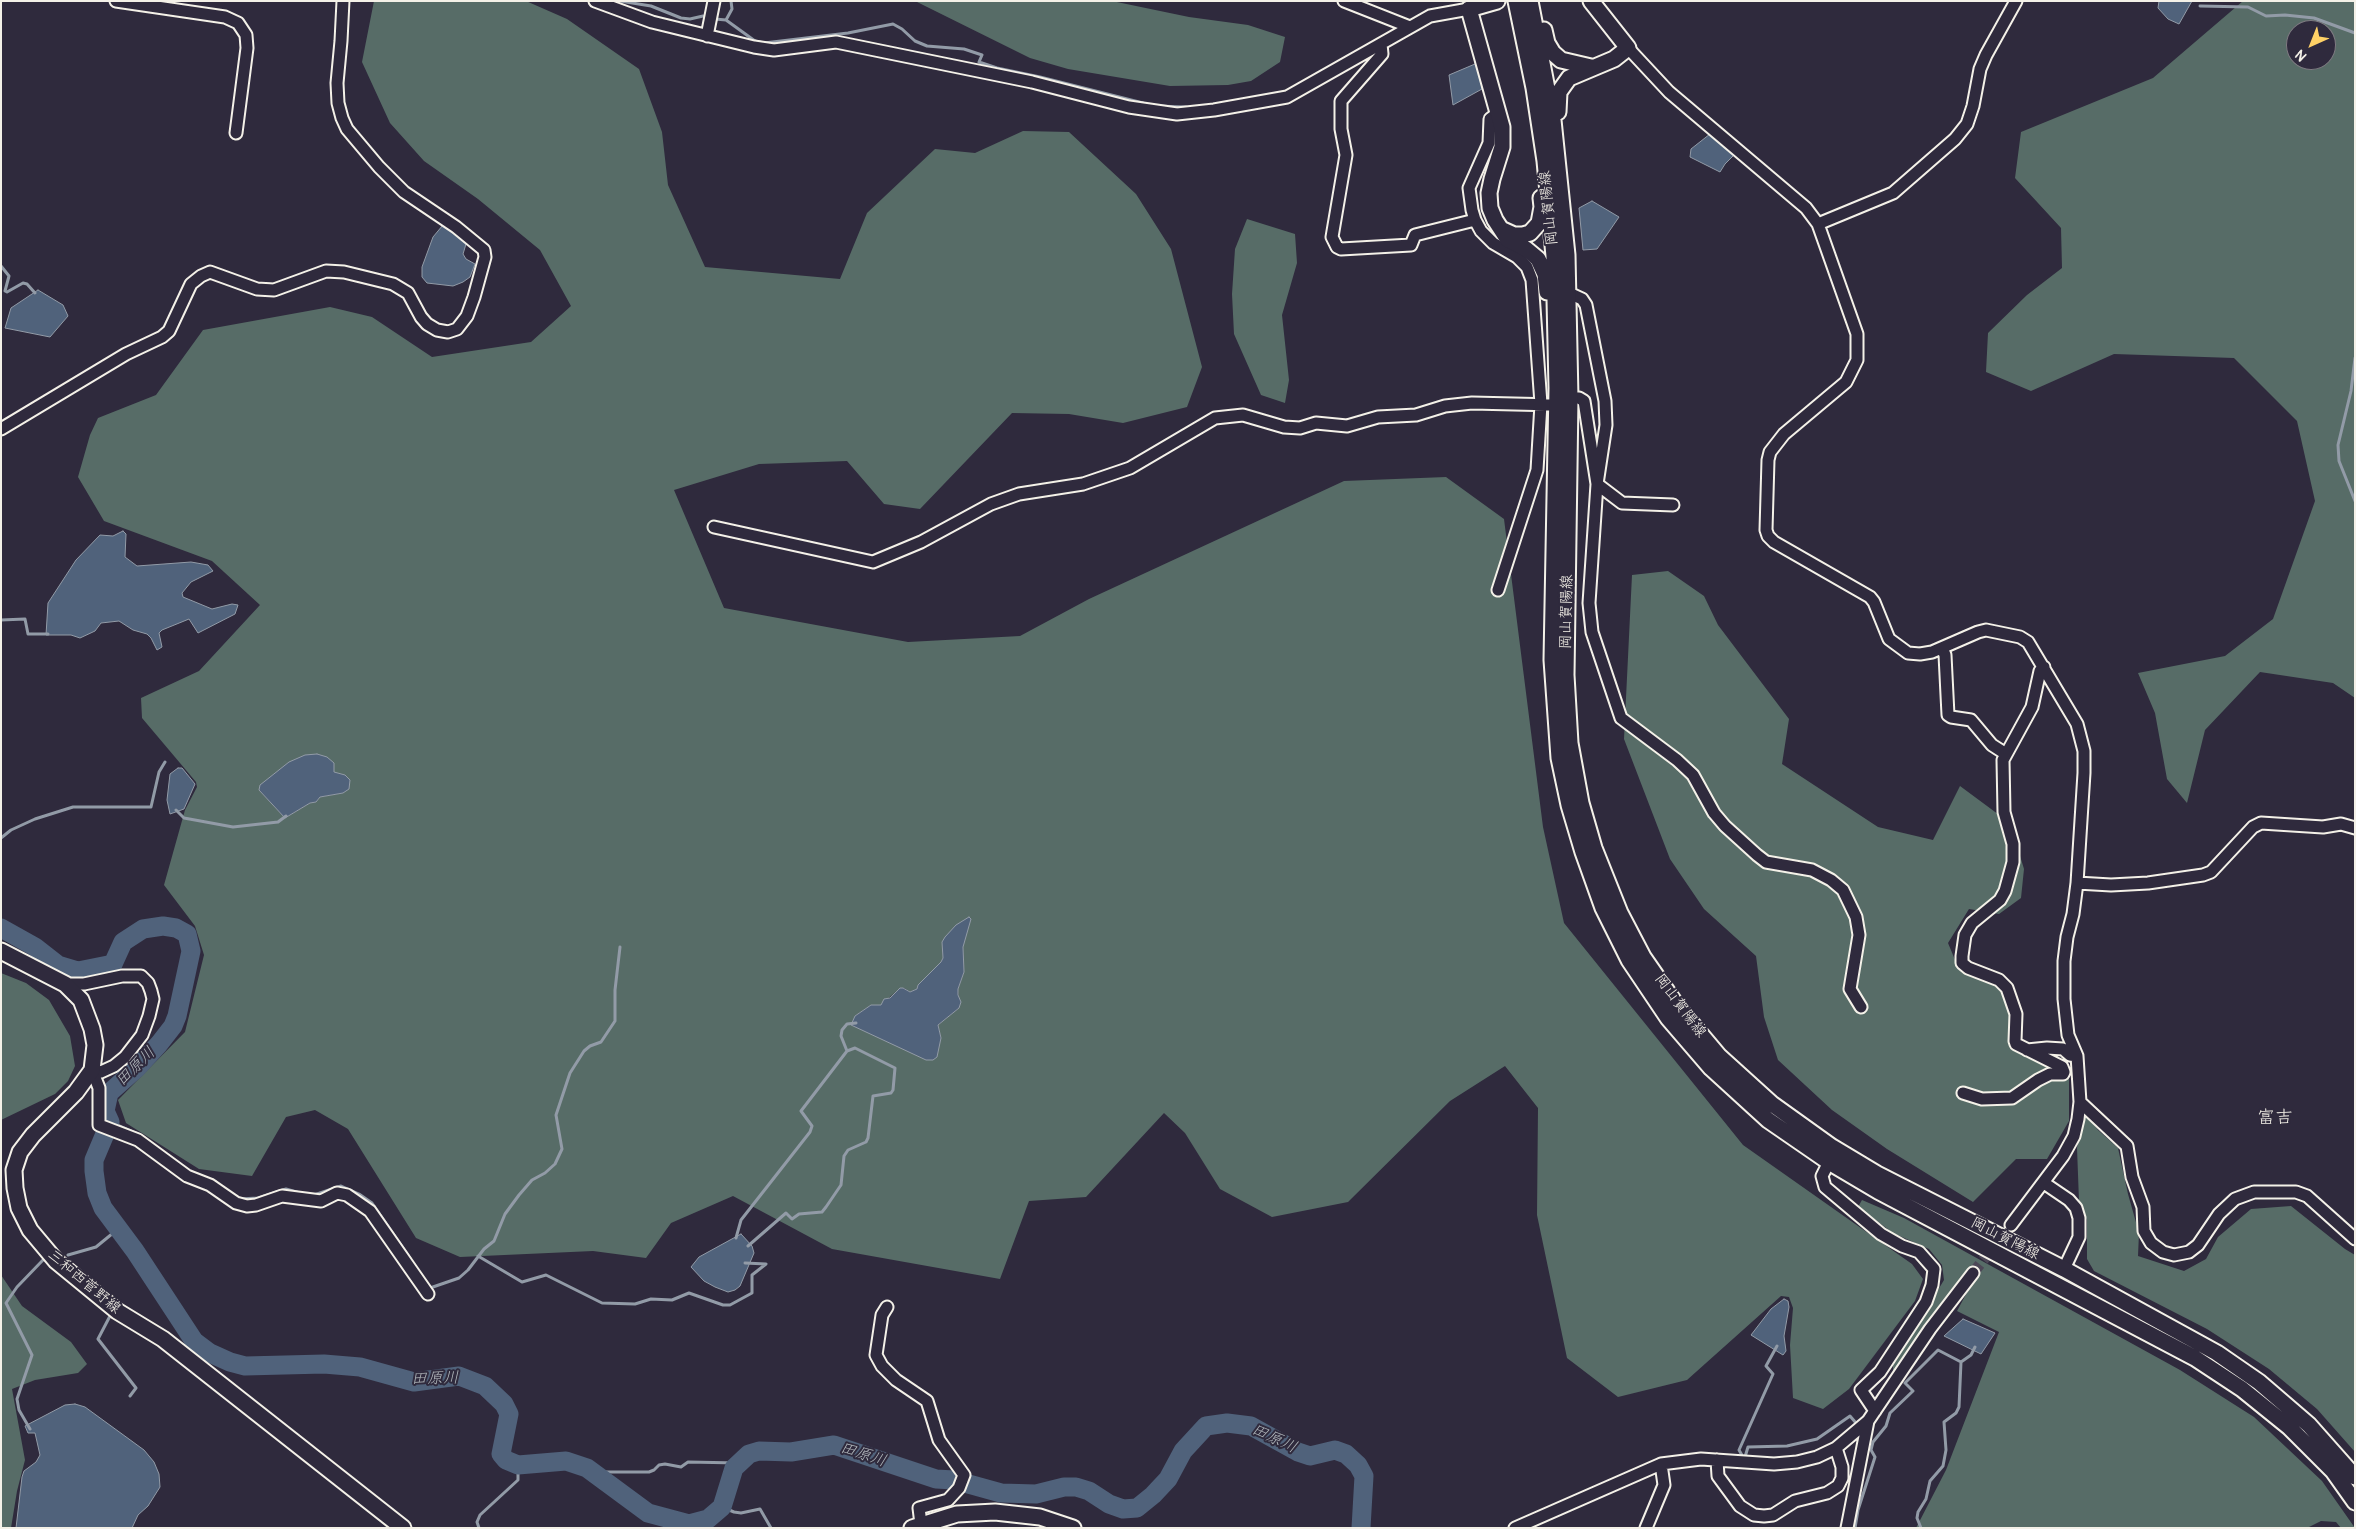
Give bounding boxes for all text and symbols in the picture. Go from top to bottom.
north arrow [2286,20,2336,70]
text: N [2292,46,2310,65]
street label: 岡山賀陽線 [1536,170,1562,246]
street label: 岡山賀陽線 [1557,574,1577,650]
street label: 岡山賀陽線 [1650,971,1710,1041]
water label: 田原川 [112,1043,160,1091]
district label: 富吉 [2257,1107,2293,1129]
street label: 岡山賀陽線 [1968,1214,2042,1264]
street label: 三和西菅野線 [44,1246,124,1318]
water label: 田原川 [411,1369,459,1389]
water label: 田原川 [1248,1420,1300,1458]
water label: 田原川 [837,1438,889,1472]

